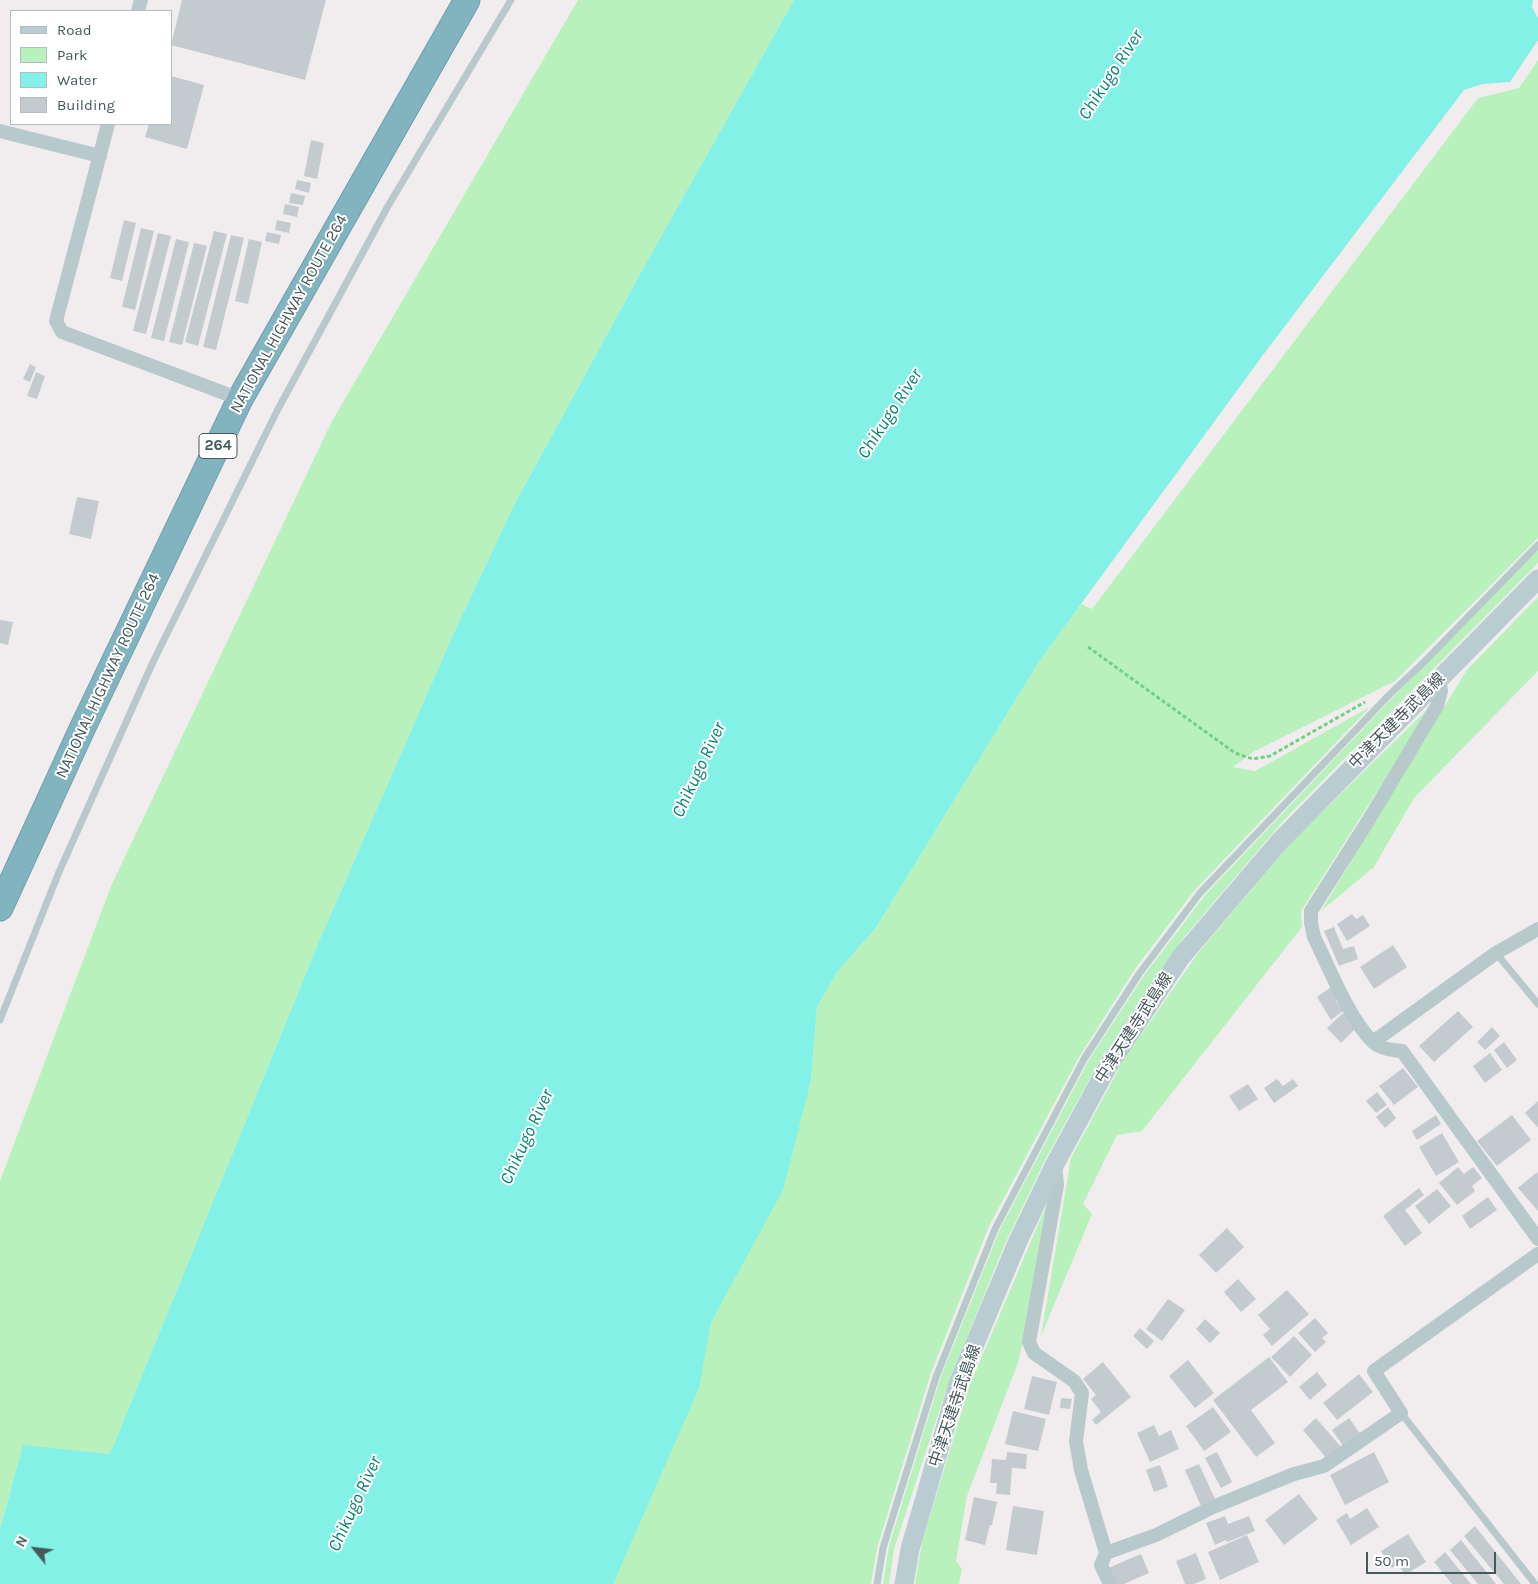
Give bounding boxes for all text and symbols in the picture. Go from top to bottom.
legend [10,10,172,125]
text: Road [57,21,92,39]
water label: Chikugo River [1074,26,1148,124]
text: Park [57,46,87,64]
text: Water [57,71,97,89]
text: Building [57,96,115,114]
street label: NATIONAL HIGHWAY ROUTE 264 [226,211,352,417]
water label: Chikugo River [853,365,927,463]
road number: 264 [199,434,237,458]
street label: NATIONAL HIGHWAY ROUTE 264 [52,571,164,781]
street label: 中津天建寺武島線 [1345,669,1449,773]
water label: Chikugo River [667,719,731,821]
street label: 中津天建寺武島線 [1091,969,1177,1087]
water label: Chikugo River [495,1086,559,1188]
street label: 中津天建寺武島線 [925,1342,985,1470]
water label: Chikugo River [323,1453,387,1555]
north arrow [10,1524,60,1574]
text: N [12,1533,31,1550]
scale bar [1368,1542,1498,1574]
text: 50 m [1374,1552,1409,1570]

